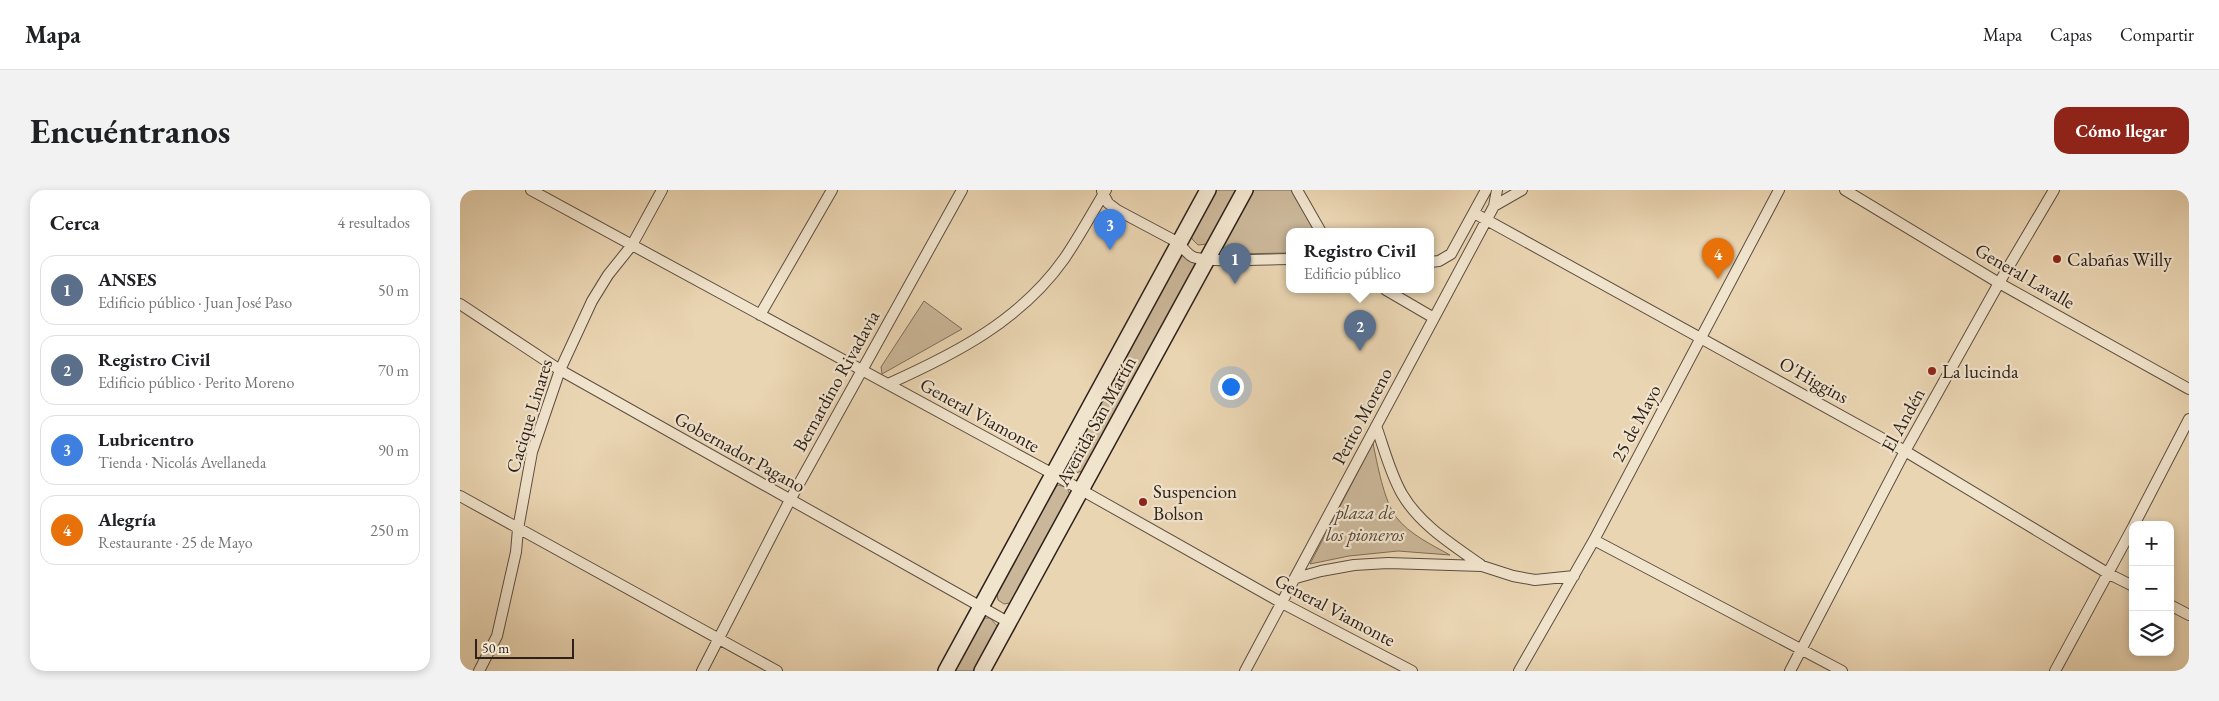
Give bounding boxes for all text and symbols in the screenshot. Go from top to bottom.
text: Mapa [25,19,81,50]
text: Mapa [1983,23,2022,46]
text: Capas [2050,23,2092,46]
text: Compartir [2120,23,2194,46]
button: Cómo llegar [2054,107,2189,154]
text: Encuéntranos [30,108,230,153]
text: Cerca [50,209,100,236]
pin: 3 [1094,209,1126,250]
text: 4 resultados [338,212,410,233]
popup [1286,228,1434,293]
street label: General Lavalle [1970,237,2080,315]
text: Registro Civil [1304,238,1416,263]
pin: 4 [1702,238,1734,279]
pin: 1 [1219,243,1251,284]
place label: Cabañas Willy [2067,247,2172,272]
marker: Cabañas Willy [2051,253,2063,265]
text: Edificio público [1304,263,1401,284]
text: ANSES [98,267,157,292]
text: 1 [63,280,71,301]
text: 50 m [378,280,409,301]
text: Edificio público · Juan José Paso [98,292,292,313]
street label: Bernardino Rivadavia [787,306,885,456]
pin: 2 [1344,310,1376,351]
text: Registro Civil [98,347,210,372]
street label: O'Higgins [1775,351,1853,409]
street label: Avenida San Martín [1050,352,1142,491]
street label: Cacique Linares [500,356,558,476]
place label: La lucinda [1942,359,2019,384]
text: 2 [63,360,71,381]
text: 70 m [378,360,409,381]
street label: Perito Moreno [1326,363,1398,469]
marker: La lucinda [1926,365,1938,377]
text: Edificio público · Perito Moreno [98,372,294,393]
street label: General Viamonte [916,372,1044,458]
your location [1218,374,1244,400]
street label: 25 de Mayo [1605,380,1667,466]
street label: El Andén [1875,384,1931,456]
street label: Gobernador Pagano [670,406,810,498]
text: Lubricentro [98,427,194,452]
text: 3 [63,440,71,461]
text: 90 m [378,440,409,461]
text: Tienda · Nicolás Avellaneda [98,452,266,473]
place label: Suspencion Bolson [1153,479,1237,526]
marker: Suspencion Bolson [1137,496,1149,508]
park label: plaza de los pioneros [1326,500,1405,547]
text: Alegría [98,507,156,532]
text: 4 [63,520,71,541]
text: 250 m [370,520,409,541]
map controls [2129,521,2174,656]
button: + [2129,521,2174,566]
text: Restaurante · 25 de Mayo [98,532,253,553]
button: − [2129,566,2174,611]
street label: General Viamonte [1270,568,1400,652]
button: layers [2129,611,2174,656]
scale bar [475,636,574,659]
text: 50 m [482,639,509,657]

